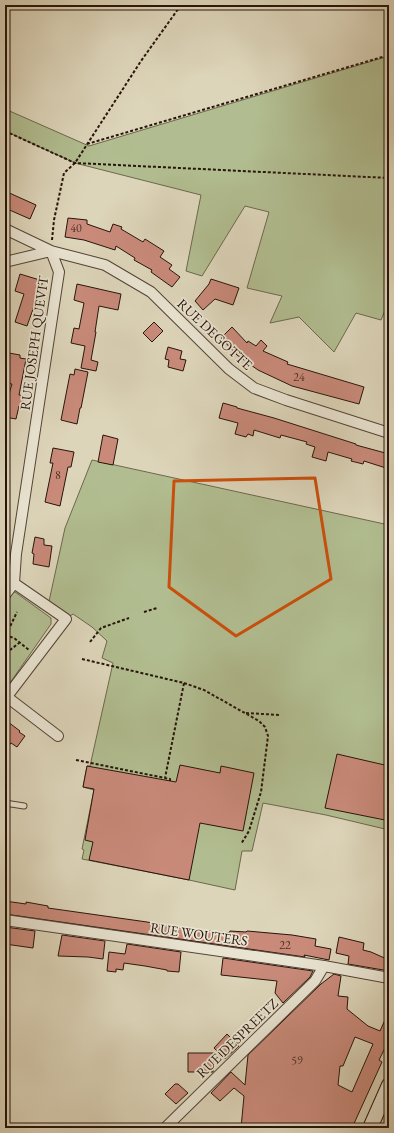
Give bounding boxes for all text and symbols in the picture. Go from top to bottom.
house number: 40 [70,220,82,236]
street label: RUE JOSEPH QUEVIT [16,274,52,411]
street label: RUE DEGOTTE [173,294,257,374]
house number: 24 [293,369,305,385]
house number: 8 [55,467,61,483]
street label: RUE WOUTERS [149,918,249,950]
house number: 22 [279,937,291,953]
street label: RUE DESPREETZ [192,994,282,1082]
house number: 59 [291,1052,303,1068]

